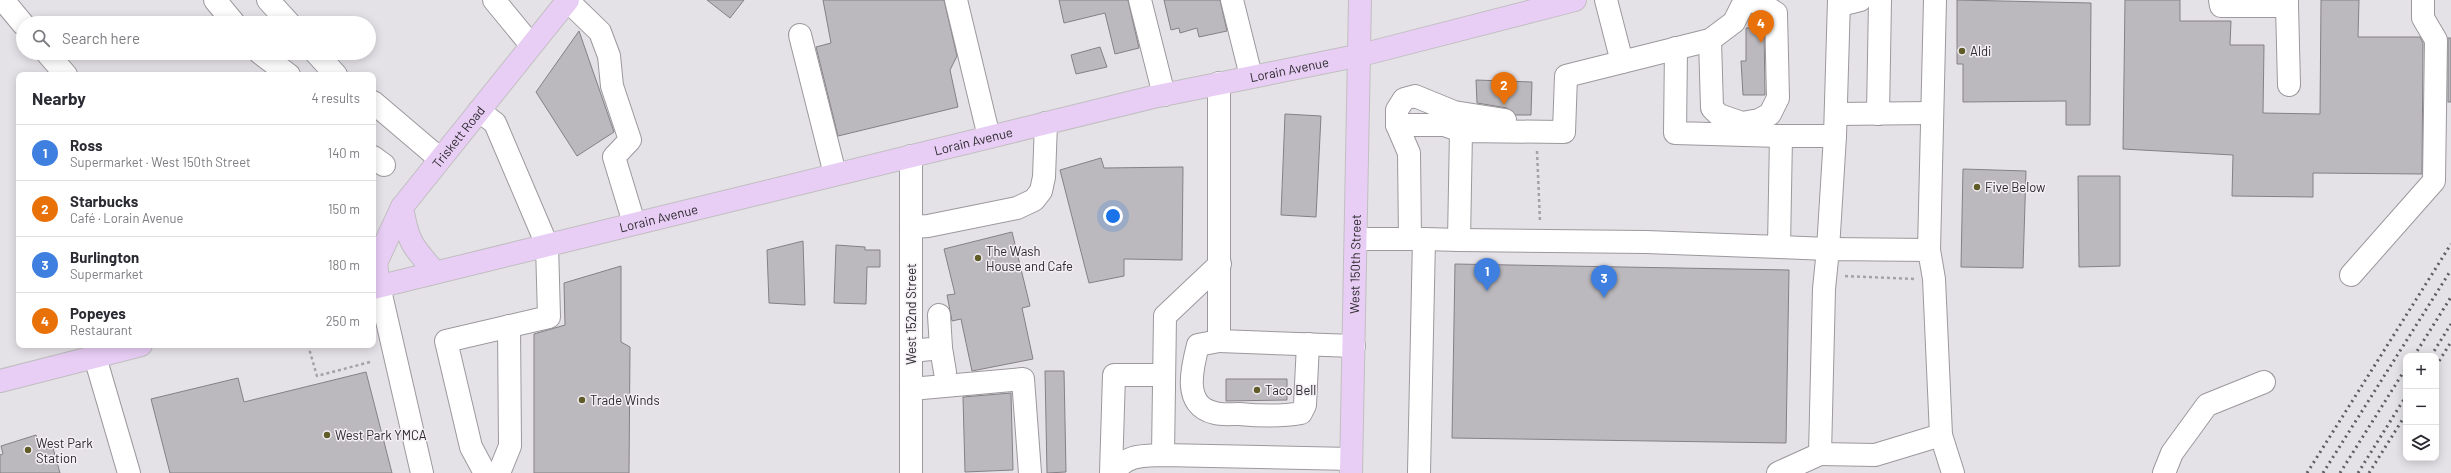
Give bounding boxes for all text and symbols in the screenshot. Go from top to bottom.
pin: 4 [1748,10,1774,43]
search box [16,16,376,60]
icon: search [30,27,52,49]
text: Search here [62,29,140,47]
place label: Aldi [1970,43,1991,59]
marker: Aldi [1957,46,1967,56]
street label: Lorain Avenue [1248,54,1330,85]
pin: 2 [1491,72,1517,105]
text: Nearby [32,88,86,108]
text: 4 results [312,90,360,106]
street label: Triskett Road [429,102,488,171]
street label: Lorain Avenue [932,124,1014,158]
text: Ross [70,136,102,154]
text: 1 [43,145,47,161]
text: 140 m [328,145,360,161]
text: Supermarket · West 150th Street [70,154,251,170]
place label: Five Below [1985,179,2045,195]
marker: Five Below [1972,182,1982,192]
text: Starbucks [70,192,138,210]
text: 2 [41,201,49,217]
text: 150 m [328,201,360,217]
street label: Lorain Avenue [618,201,699,235]
your location [1103,206,1123,226]
text: Café · Lorain Avenue [70,210,183,226]
street label: West 150th Street [1346,214,1364,314]
place label: The Wash House and Cafe [986,243,1073,274]
text: Burlington [70,248,139,266]
marker: The Wash House and Cafe [973,253,983,263]
text: 3 [41,257,49,273]
text: 180 m [328,257,360,273]
pin: 1 [1474,258,1500,291]
street label: West 152nd Street [903,263,919,365]
pin: 3 [1591,265,1617,298]
text: Supermarket [70,266,143,282]
text: Popeyes [70,304,126,322]
text: 4 [41,313,49,329]
text: 250 m [326,313,360,329]
text: Restaurant [70,322,132,338]
map controls [2403,353,2439,461]
button: + [2403,353,2439,389]
place label: Taco Bell [1265,382,1316,398]
marker: Taco Bell [1252,385,1262,395]
button: − [2403,389,2439,425]
place label: Trade Winds [590,392,660,408]
marker: Trade Winds [577,395,587,405]
button: layers [2403,425,2439,461]
place label: West Park YMCA [335,427,427,443]
marker: West Park YMCA [322,430,332,440]
place label: West Park Station [36,435,93,466]
marker: West Park Station [23,445,33,455]

